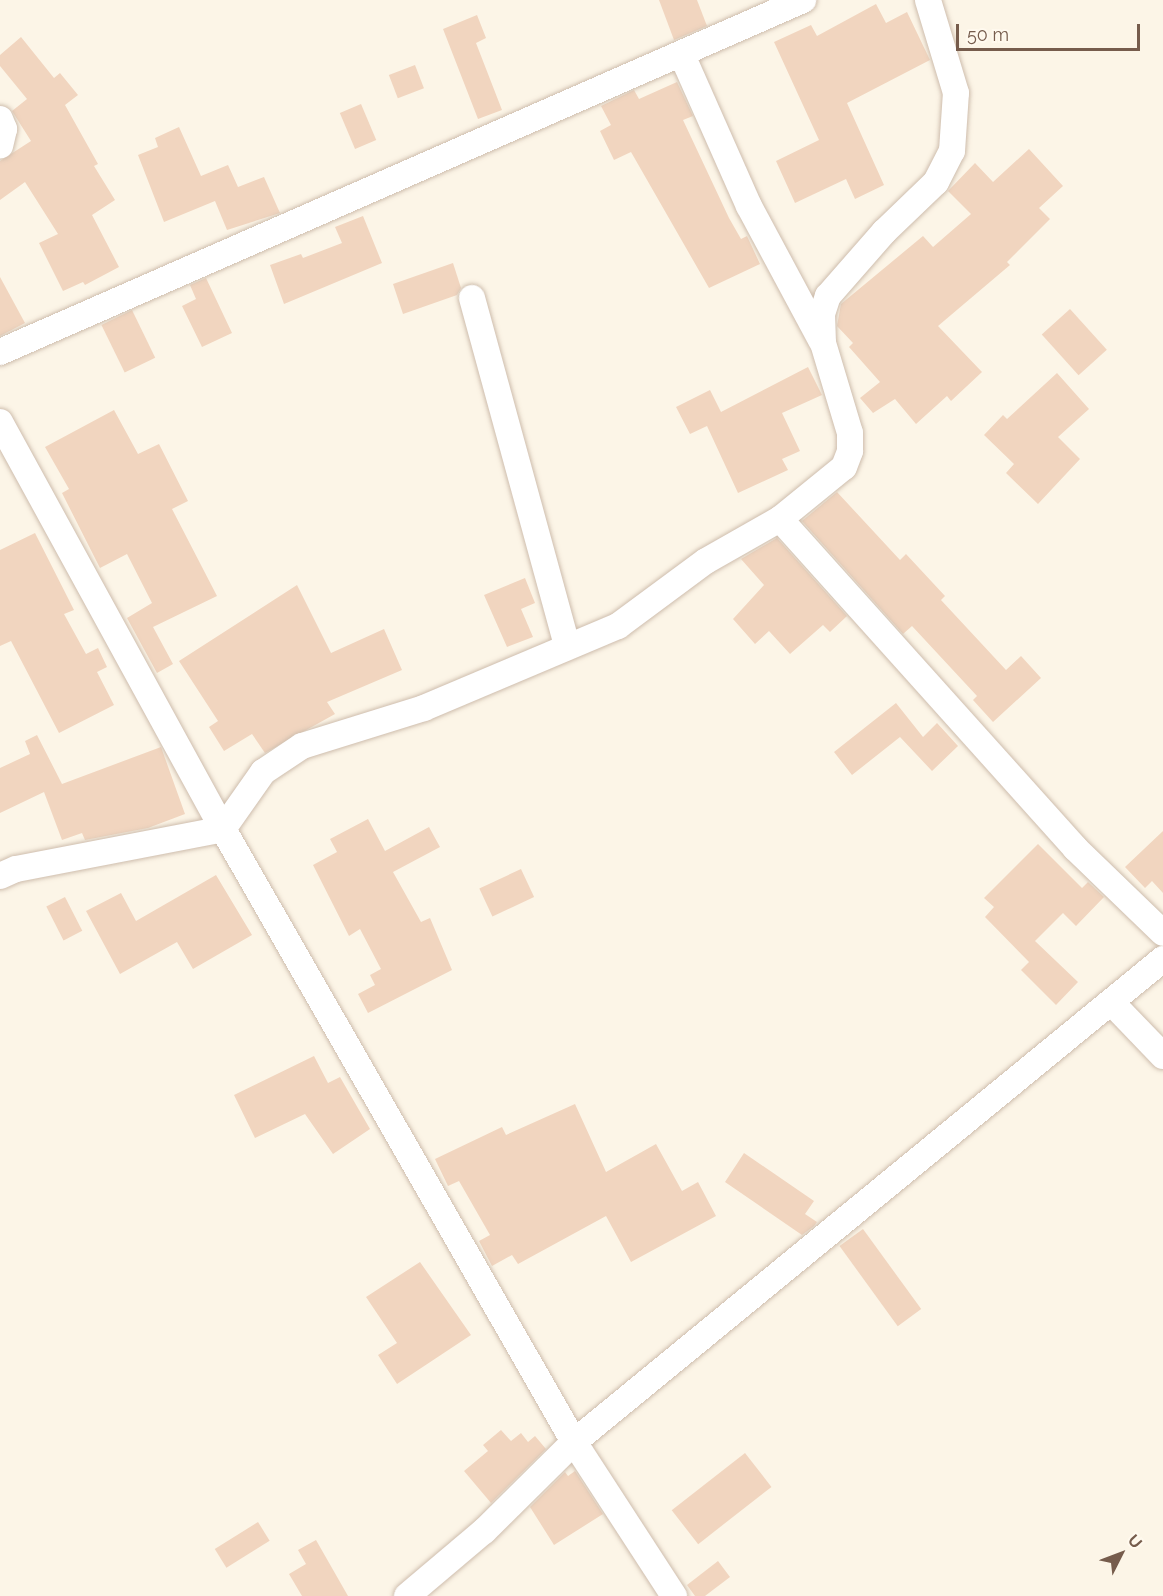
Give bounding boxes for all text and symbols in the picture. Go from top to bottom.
scale bar [959,12,1144,50]
text: 50 m [967,24,1009,45]
north arrow [1091,1524,1151,1584]
text: U [1124,1531,1146,1552]

